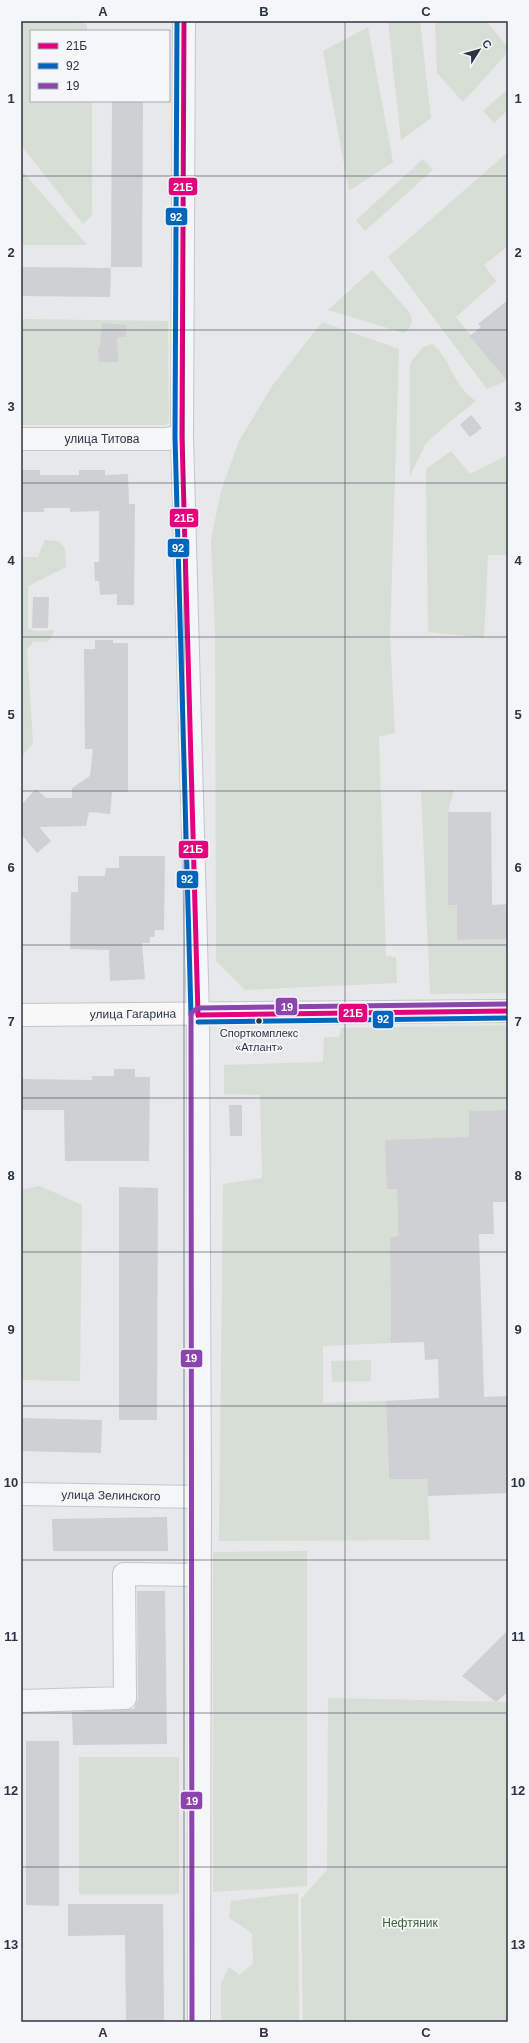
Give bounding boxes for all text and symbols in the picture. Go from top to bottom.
text: A [98,4,108,19]
text: B [259,4,269,19]
text: C [421,4,431,19]
legend [30,30,170,102]
north arrow [459,30,499,70]
text: С [480,37,494,51]
text: 21Б [66,39,87,53]
text: 92 [66,59,80,73]
text: 19 [66,79,80,93]
text: 1 [7,91,15,106]
text: 1 [514,91,522,106]
line badge: 21Б [168,177,198,196]
text: 21Б [173,181,193,193]
line badge: 92 [165,207,188,226]
text: 92 [170,211,182,223]
text: 2 [7,245,15,260]
text: 2 [514,245,522,260]
text: 3 [7,399,15,414]
text: 3 [514,399,522,414]
street label: улица Титова [65,432,140,446]
line badge: 21Б [169,508,199,528]
text: 21Б [174,512,194,524]
line badge: 92 [167,538,190,558]
text: 92 [172,542,184,554]
text: 4 [7,553,15,568]
text: 4 [514,553,522,568]
text: 5 [7,707,15,722]
text: 5 [514,707,522,722]
line badge: 21Б [178,840,209,859]
text: 21Б [183,843,203,855]
text: 6 [7,860,15,875]
text: 6 [514,860,522,875]
line badge: 92 [176,870,199,889]
text: 92 [181,873,193,885]
line badge: 19 [275,997,298,1016]
text: 19 [281,1001,293,1013]
line badge: 21Б [338,1003,368,1023]
street label: улица Гагарина [90,1007,177,1021]
text: 21Б [343,1007,363,1019]
line badge: 92 [372,1010,394,1029]
text: 92 [377,1013,389,1025]
text: 7 [7,1014,15,1029]
text: 7 [514,1014,522,1029]
marker: Спорткомплекс «Атлант» [254,1016,264,1026]
place label: Спорткомплекс «Атлант» [220,1027,299,1053]
text: 8 [7,1168,15,1183]
text: 8 [514,1168,522,1183]
text: 9 [7,1322,15,1337]
text: 9 [514,1322,522,1337]
line badge: 19 [180,1349,203,1368]
text: 19 [185,1352,197,1364]
text: 10 [4,1475,18,1490]
text: 10 [511,1475,525,1490]
street label: улица Зелинского [61,1488,161,1503]
text: 11 [4,1629,18,1644]
text: 11 [511,1629,525,1644]
text: 12 [4,1783,18,1798]
text: 12 [511,1783,525,1798]
line badge: 19 [180,1791,203,1810]
text: 19 [186,1795,198,1807]
park label: Нефтяник [382,1916,439,1930]
text: 13 [4,1937,18,1952]
text: 13 [511,1937,525,1952]
text: A [98,2025,108,2040]
text: B [259,2025,269,2040]
text: C [421,2025,431,2040]

